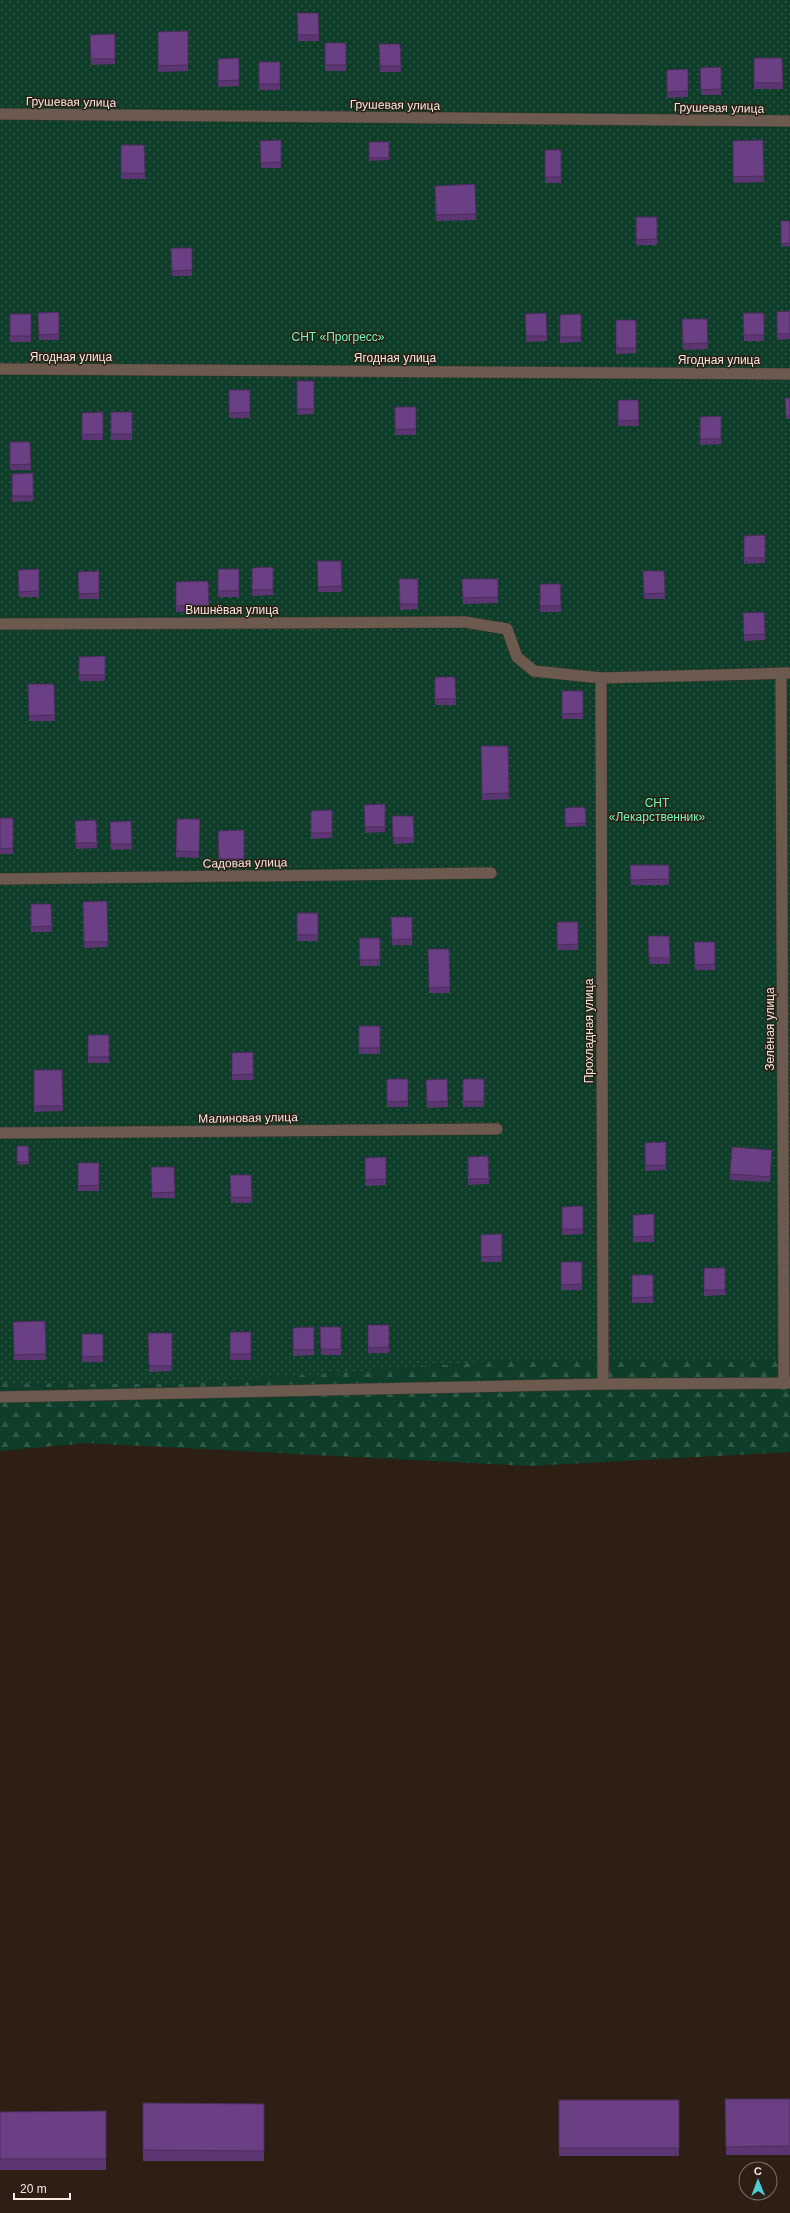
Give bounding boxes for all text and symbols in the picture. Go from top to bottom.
street label: Грушевая улица [26,94,117,110]
street label: Грушевая улица [350,97,441,113]
street label: Грушевая улица [674,100,765,116]
park label: СНТ «Прогресс» [291,330,385,344]
street label: Ягодная улица [30,350,112,364]
street label: Ягодная улица [354,351,436,365]
street label: Ягодная улица [678,353,760,367]
street label: Вишнёвая улица [185,603,279,617]
park label: СНТ «Лекарственник» [609,796,706,824]
street label: Садовая улица [202,855,288,871]
street label: Прохладная улица [582,978,596,1083]
street label: Зелёная улица [763,987,777,1071]
street label: Малиновая улица [198,1110,298,1126]
north arrow [738,2161,778,2201]
text: С [754,2165,762,2177]
scale bar [14,2175,70,2201]
text: 20 m [20,2182,47,2196]

